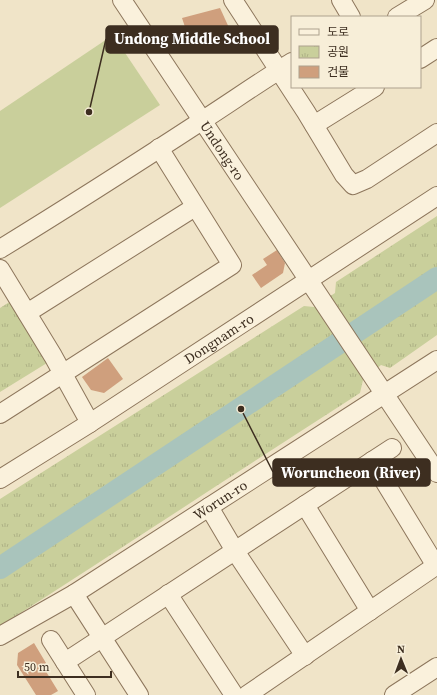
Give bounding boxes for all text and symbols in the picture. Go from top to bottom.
legend [291,16,421,88]
text: 도로 [327,24,349,40]
callout: Undong Middle School [106,26,278,53]
text: Undong Middle School [114,28,270,49]
text: 공원 [327,44,349,60]
text: 건물 [327,64,349,80]
street label: Undong-ro [195,117,250,185]
street label: Dongnam-ro [180,308,258,369]
callout: Woruncheon (River) [273,459,430,486]
text: Woruncheon (River) [281,462,421,483]
street label: Worun-ro [189,475,251,525]
north arrow [381,639,421,679]
text: N [397,642,405,657]
scale bar [18,653,111,679]
text: 50 m [24,659,50,675]

